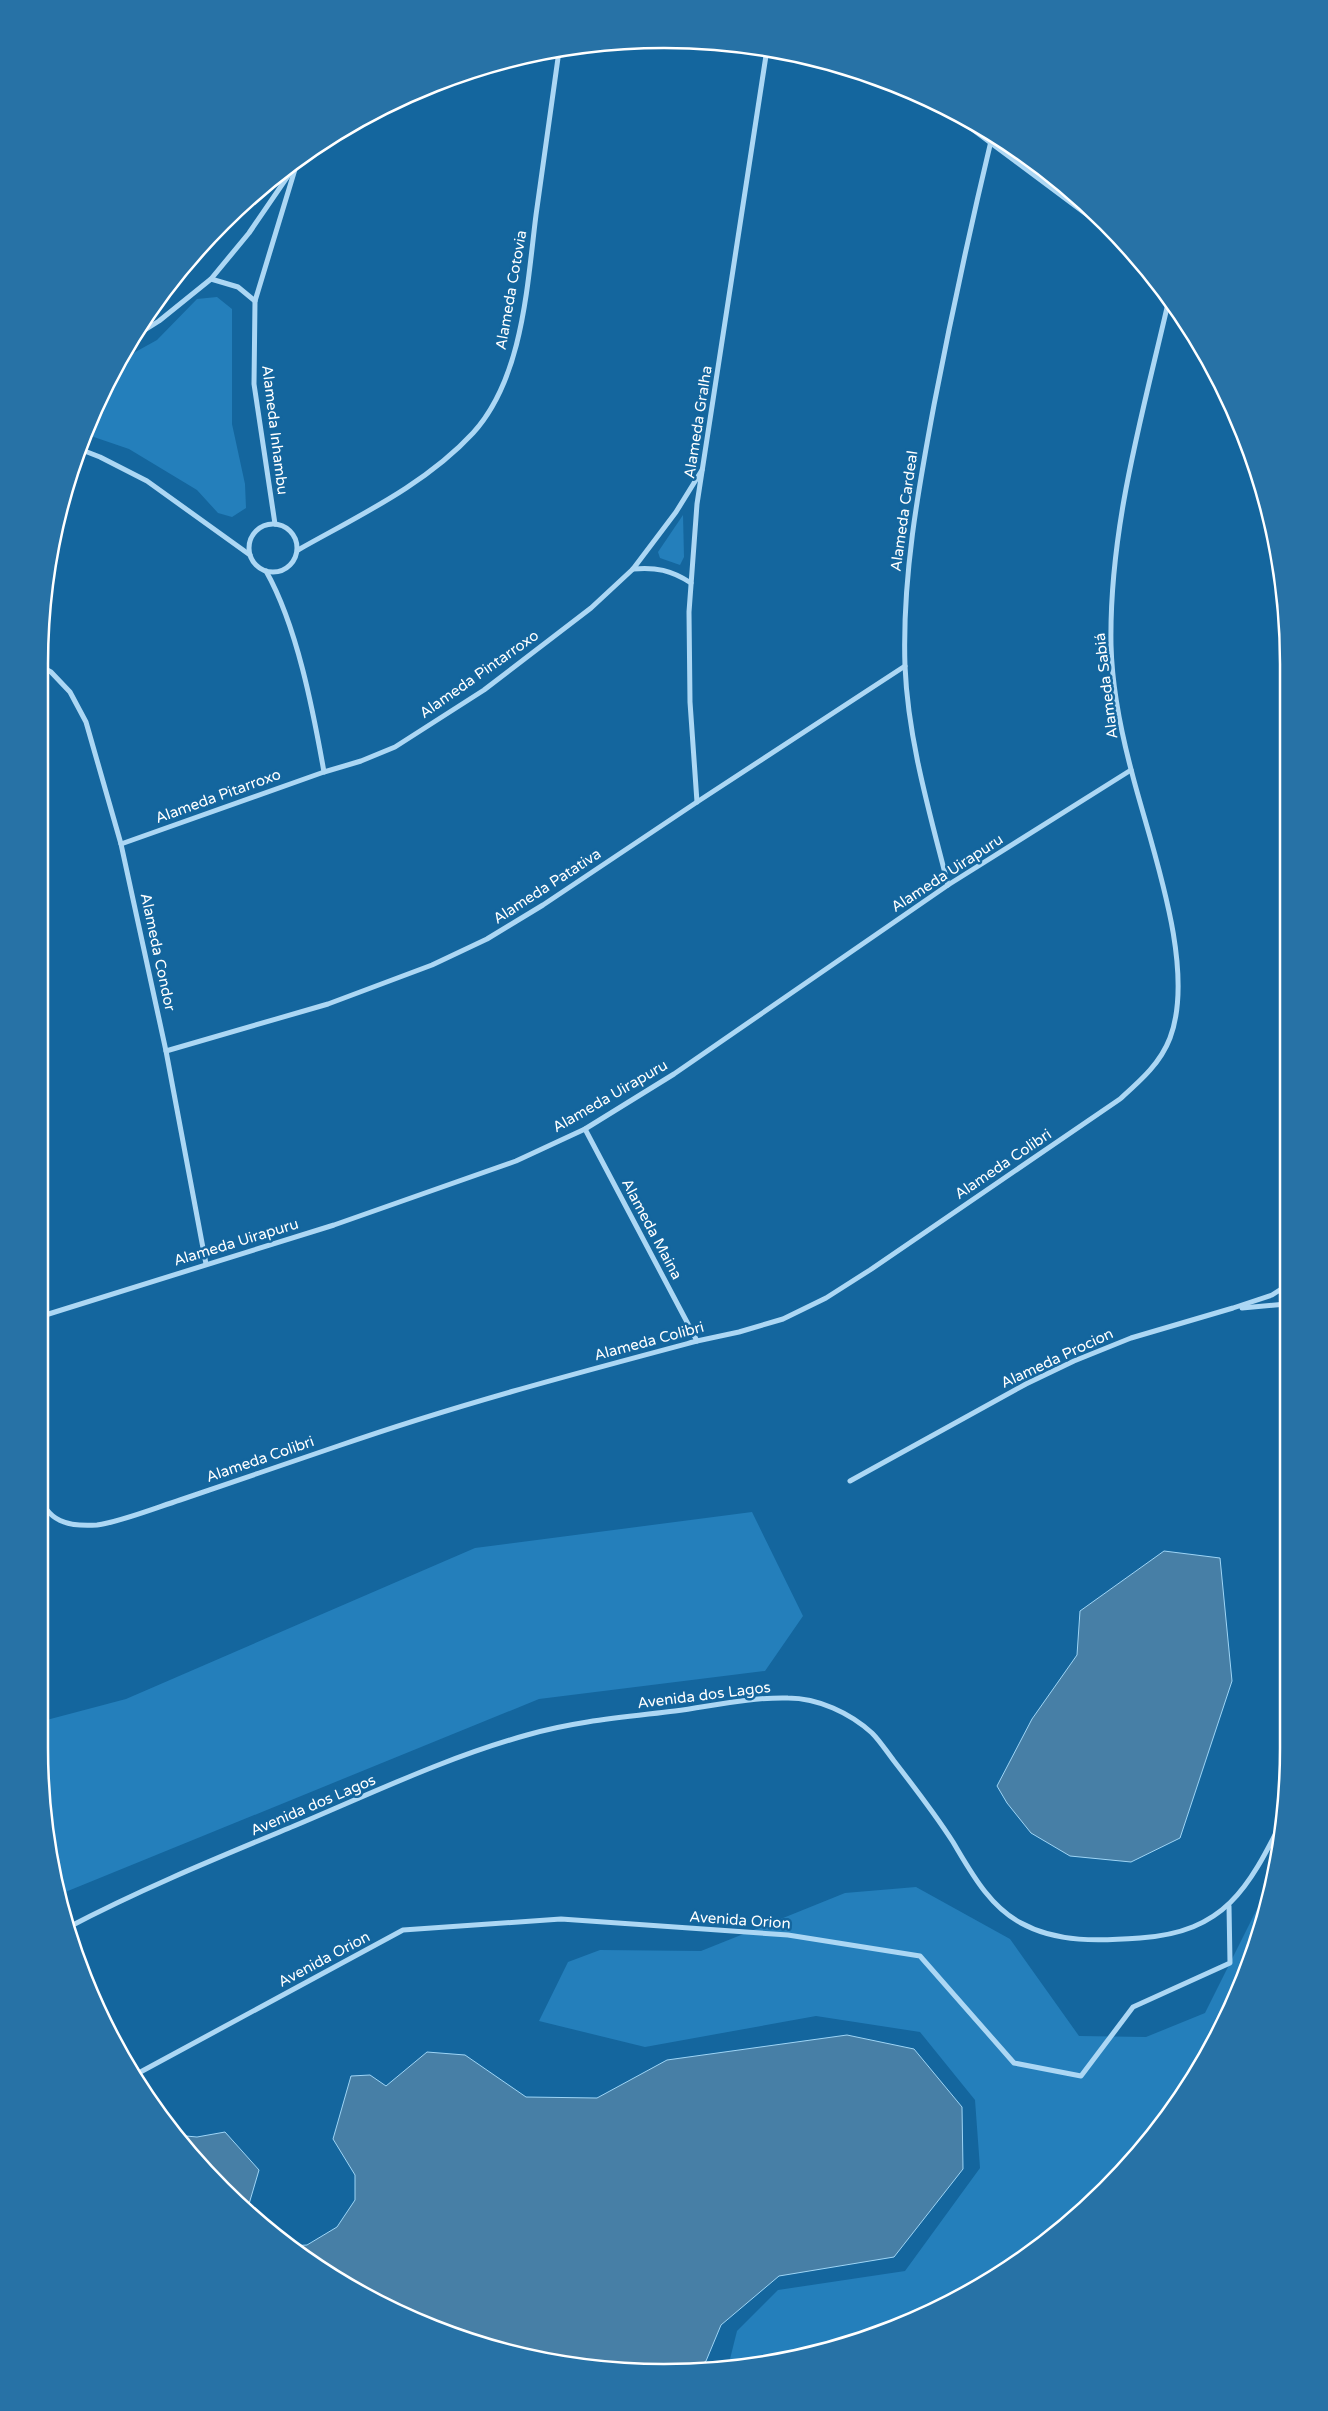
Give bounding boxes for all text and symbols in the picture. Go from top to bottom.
street label: Alameda Cotovia [492,229,530,351]
street label: Alameda Inhambu [258,364,292,496]
street label: Alameda Gralha [680,364,716,480]
street label: Alameda Cardeal [887,449,921,573]
street label: Alameda Pintarroxo [416,626,542,722]
street label: Alameda Sabiá [1091,632,1121,740]
street label: Alameda Pitarroxo [153,765,283,827]
street label: Alameda Uirapuru [888,830,1006,916]
street label: Alameda Patativa [490,844,604,928]
street label: Alameda Condor [137,891,179,1013]
street label: Alameda Uirapuru [549,1056,671,1136]
street label: Alameda Colibri [951,1125,1055,1203]
street label: Alameda Maina [618,1176,686,1282]
street label: Alameda Uirapuru [171,1214,301,1270]
street label: Alameda Colibri [592,1318,706,1364]
street label: Alameda Procion [998,1324,1116,1392]
street label: Alameda Colibri [204,1432,316,1486]
street label: Avenida dos Lagos [636,1678,772,1712]
street label: Avenida dos Lagos [248,1770,378,1840]
street label: Avenida Orion [689,1907,791,1933]
street label: Avenida Orion [275,1927,373,1991]

